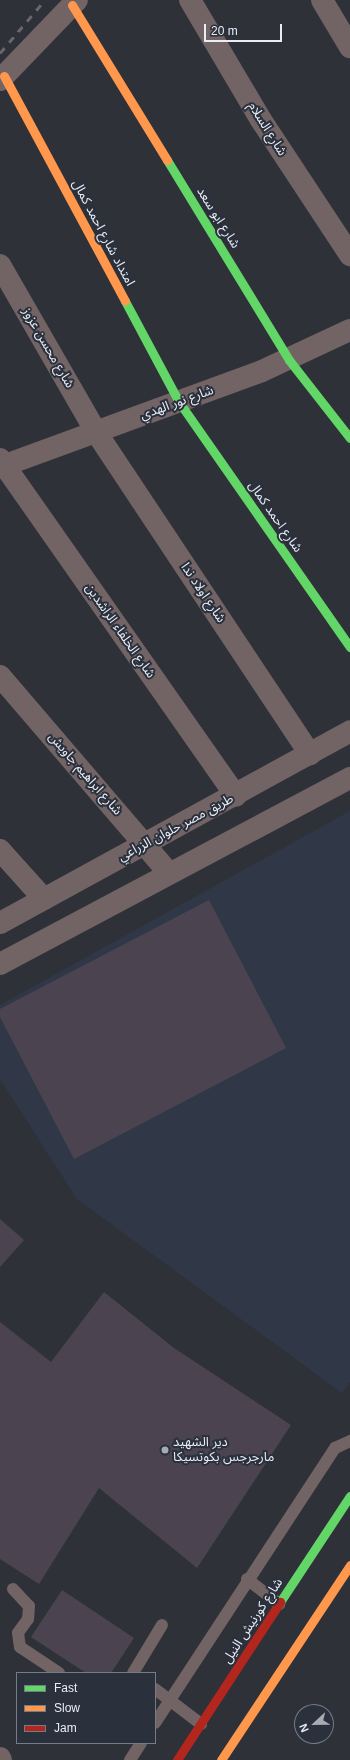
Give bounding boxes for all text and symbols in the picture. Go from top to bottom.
scale bar [206,16,284,42]
text: 20 m [211,24,238,38]
street label: شارع السلام [244,99,290,159]
street label: امتداد شارع احمد كمال [68,177,138,289]
street label: شارع ابو سعد [193,185,243,251]
street label: شارع محسن عزوز [19,305,77,391]
street label: شارع نور الهدي [138,383,216,423]
street label: شارع احمد كمال [245,478,305,556]
street label: شارع اولاد ندا [177,560,229,626]
street label: شارع الخلفاء الراشدين [82,581,158,681]
street label: شارع ابراهيم جاويش [45,730,125,818]
street label: طريق مصر حلوان الزراعي [116,791,236,865]
place label: دير الشهيد مارجرجس بكوتسيكا [173,1435,274,1466]
marker: دير الشهيد مارجرجس بكوتسيكا [160,1445,170,1455]
street label: شارع كورنيش النيل [220,1575,286,1667]
legend [16,1672,156,1744]
text: Fast [54,1681,77,1695]
text: Slow [54,1701,80,1715]
north arrow [294,1704,334,1744]
text: Jam [54,1721,77,1735]
text: N [297,1722,311,1734]

